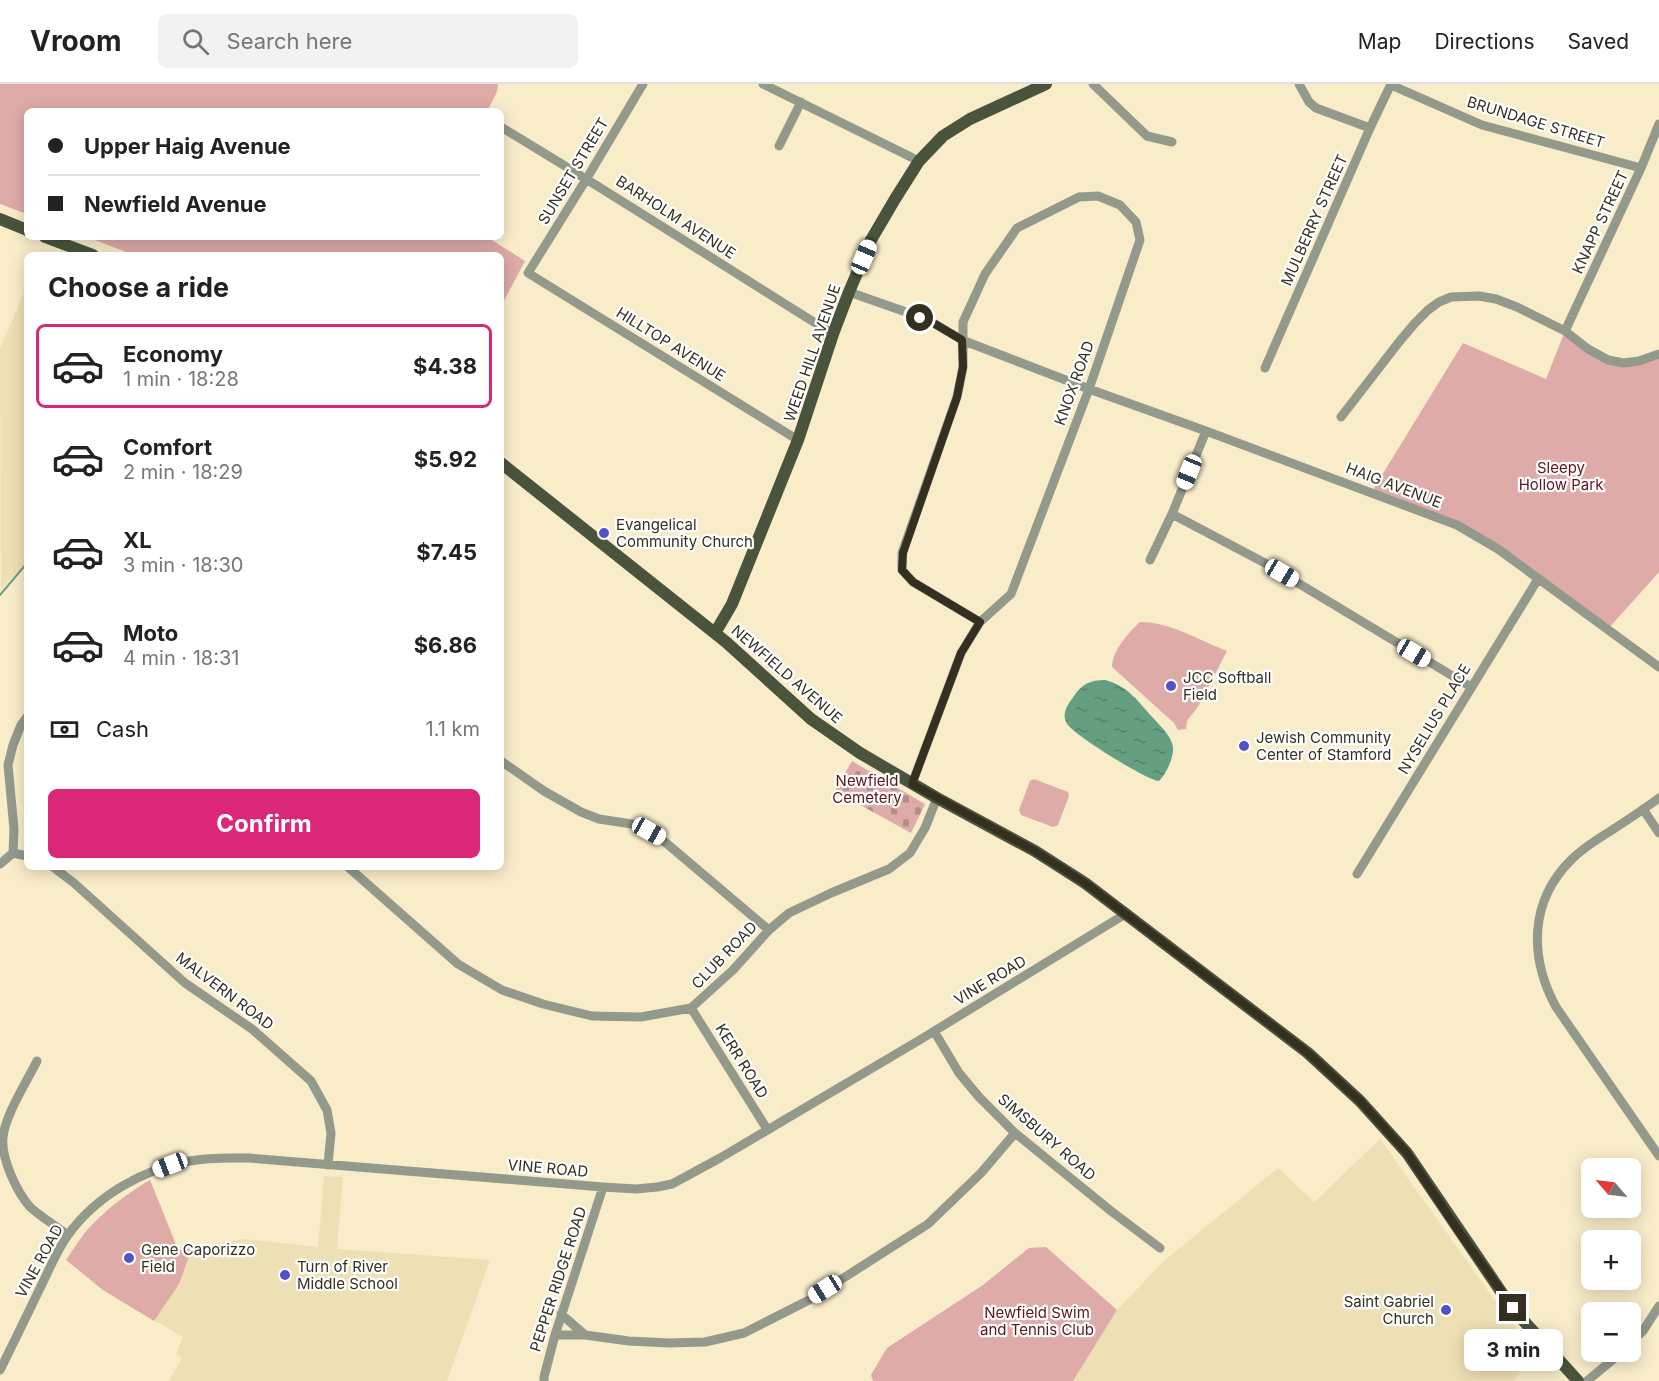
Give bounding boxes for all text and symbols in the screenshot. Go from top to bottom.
search box [158,14,578,68]
text: Vroom [30,24,122,58]
icon: search [179,25,212,58]
text: Search here [227,28,352,54]
text: Map [1358,29,1401,54]
text: Directions [1434,29,1535,54]
text: Saved [1568,29,1629,54]
street label: BRUNDAGE STREET [1465,92,1607,152]
street label: SUNSET STREET [534,114,612,228]
text: Upper Haig Avenue [84,133,291,159]
street label: MULBERRY STREET [1276,151,1352,289]
street label: KNAPP STREET [1568,167,1632,277]
street label: BARHOLM AVENUE [613,171,739,263]
text: Newfield Avenue [84,191,267,217]
car [849,237,879,277]
text: Choose a ride [48,271,229,304]
street label: WEED HILL AVENUE [780,282,844,424]
street label: HILLTOP AVENUE [613,303,729,385]
route start [906,304,933,331]
street label: KNOX ROAD [1050,338,1098,428]
icon: car [51,339,105,393]
text: Economy [123,341,223,367]
text: $4.38 [413,353,477,379]
text: 1 min · 18:28 [123,367,239,391]
icon: car [51,432,105,486]
text: Comfort [123,434,212,460]
text: $5.92 [414,446,477,472]
car [1174,452,1204,492]
street label: HAIG AVENUE [1343,458,1445,512]
park label: Sleepy Hollow Park [1519,458,1604,494]
text: 2 min · 18:29 [123,460,243,484]
place label: Evangelical Community Church [616,515,753,551]
icon: car [51,525,105,579]
marker: Evangelical Community Church [597,526,611,540]
text: XL [123,527,152,553]
text: $7.45 [416,539,477,565]
text: 3 min · 18:30 [123,553,243,577]
car [1262,556,1302,590]
icon: car [51,618,105,672]
text: Moto [123,620,178,646]
street label: NEWFIELD AVENUE [728,621,846,727]
text: $6.86 [414,632,477,658]
car [1394,636,1434,670]
text: 4 min · 18:31 [123,646,240,670]
street label: NYSELIUS PLACE [1394,660,1474,778]
place label: JCC Softball Field [1183,668,1271,704]
marker: JCC Softball Field [1164,679,1178,693]
icon: cash [48,713,81,746]
text: Cash [96,716,149,742]
text: 1.1 km [426,717,480,741]
place label: Jewish Community Center of Stamford [1256,728,1392,764]
marker: Jewish Community Center of Stamford [1237,739,1251,753]
park label: Newfield Cemetery [832,771,902,807]
button: Confirm [48,789,480,858]
car [629,814,669,848]
street label: CLUB ROAD [687,917,761,993]
street label: MALVERN ROAD [172,948,278,1034]
street label: VINE ROAD [951,951,1029,1009]
street label: KERR ROAD [712,1020,772,1102]
street label: SIMSBURY ROAD [994,1089,1100,1185]
car [150,1150,190,1180]
street label: VINE ROAD [507,1155,589,1181]
north arrow [1581,1158,1641,1218]
map controls [1581,1158,1641,1362]
street label: PEPPER RIDGE ROAD [526,1204,590,1354]
street label: VINE ROAD [11,1221,67,1301]
button: + [1581,1230,1641,1290]
place label: Gene Caporizzo Field [141,1240,255,1276]
marker: Gene Caporizzo Field [122,1251,136,1265]
place label: Turn of River Middle School [297,1257,398,1293]
marker: Turn of River Middle School [278,1268,292,1282]
car [805,1272,845,1306]
place label: Saint Gabriel Church [1344,1292,1434,1328]
route end [1499,1294,1526,1321]
button: − [1581,1302,1641,1362]
park label: Newfield Swim and Tennis Club [980,1303,1094,1339]
marker: Saint Gabriel Church [1439,1303,1453,1317]
callout: 3 min [1464,1329,1562,1371]
text: 3 min [1487,1338,1540,1362]

